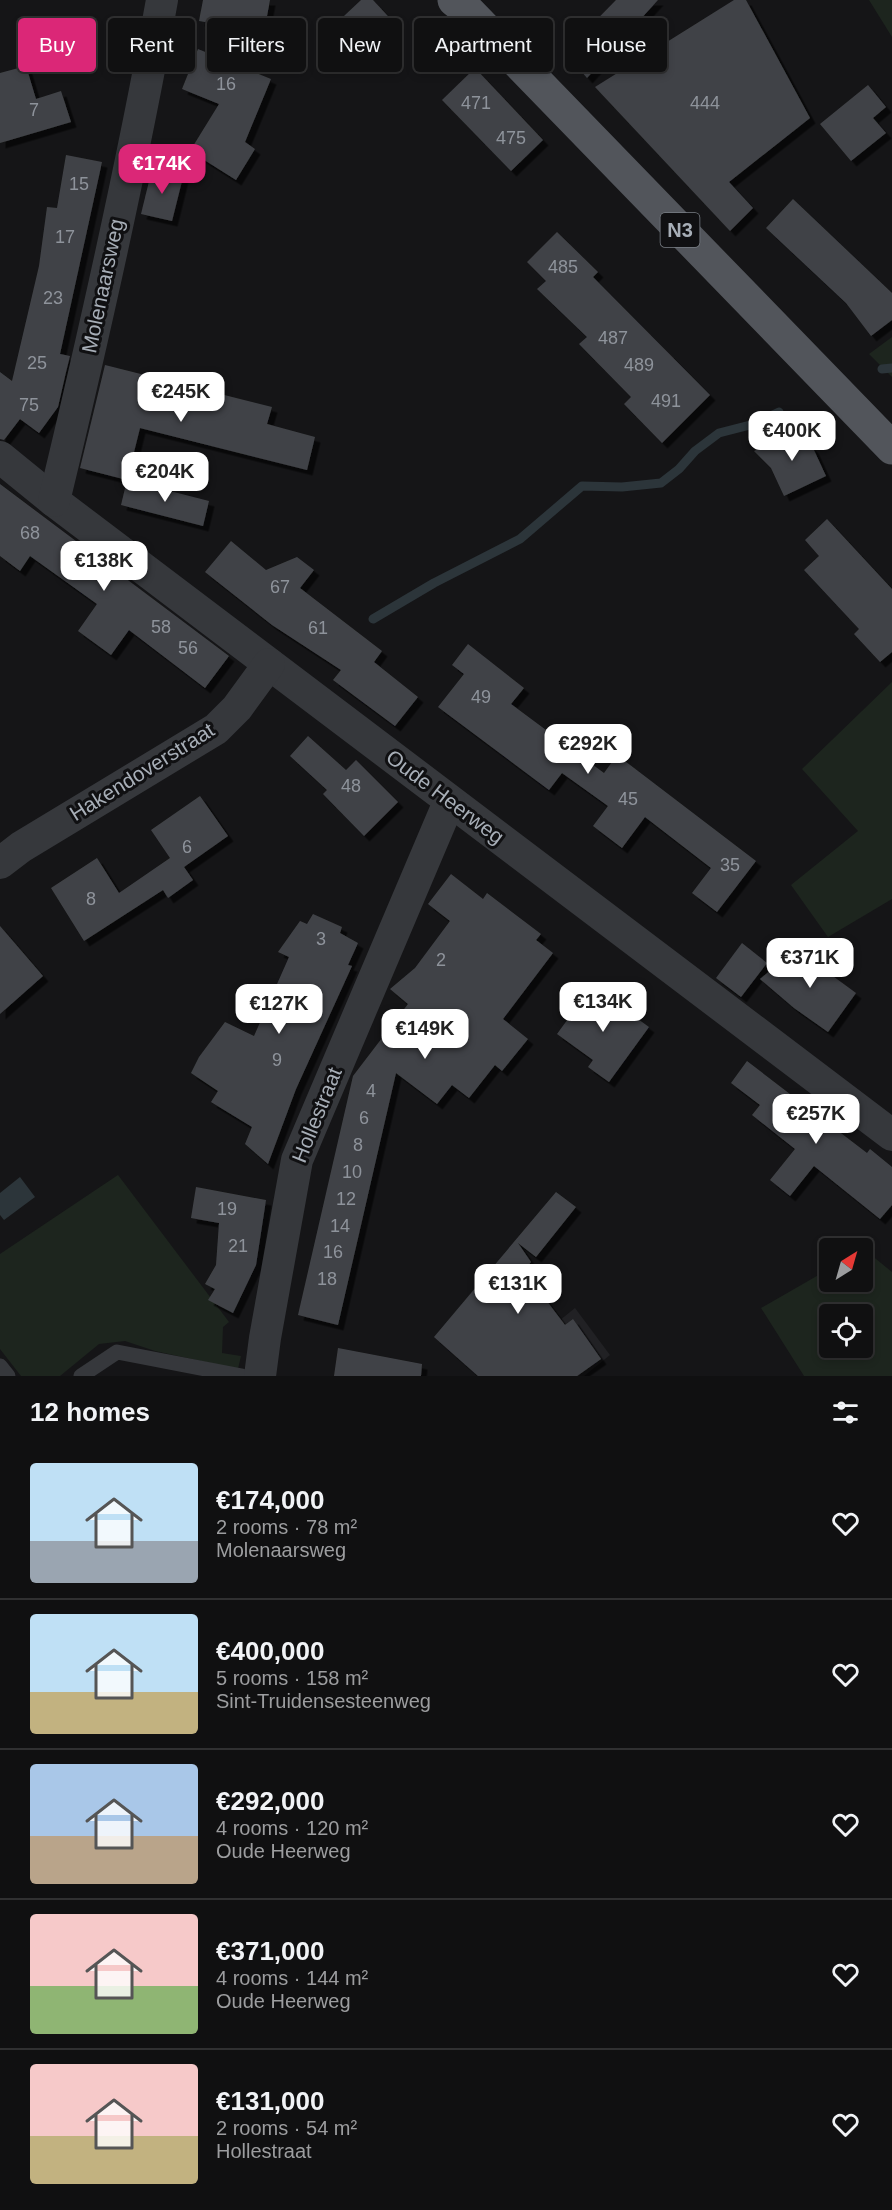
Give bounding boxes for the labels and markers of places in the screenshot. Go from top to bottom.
pin: €174K [120,144,204,195]
pin: €245K [139,372,223,423]
pin: €400K [750,411,834,462]
pin: €204K [123,452,207,503]
pin: €138K [62,541,146,592]
pin: €292K [546,724,630,775]
pin: €371K [768,938,852,989]
pin: €134K [561,982,645,1033]
pin: €127K [237,984,321,1035]
pin: €149K [383,1009,467,1060]
pin: €257K [774,1094,858,1145]
pin: €131K [476,1264,560,1315]

